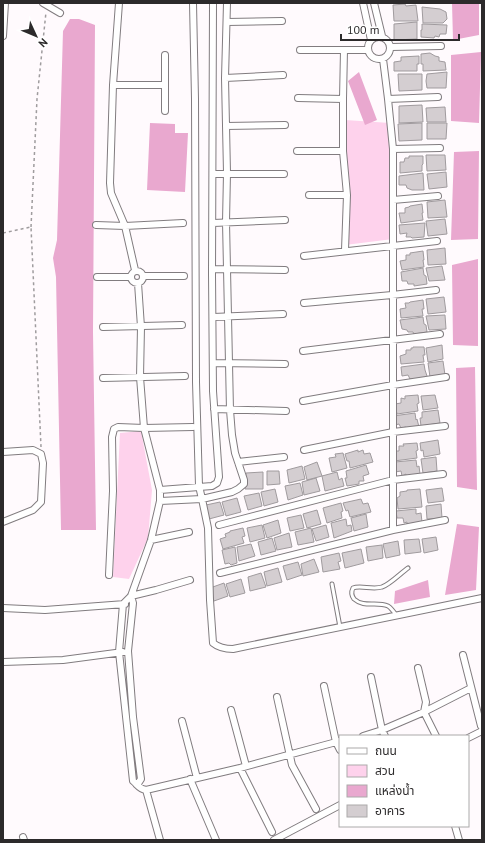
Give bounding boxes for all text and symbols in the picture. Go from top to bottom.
north arrow [16,16,56,56]
scale bar [341,16,459,42]
text: 100 m [347,22,380,37]
text: N [36,35,51,50]
legend [339,735,469,827]
text: ถนน [375,743,397,758]
text: สวน [375,763,395,778]
text: แหล่งน้ำ [375,782,414,798]
text: อาคาร [375,803,405,818]

